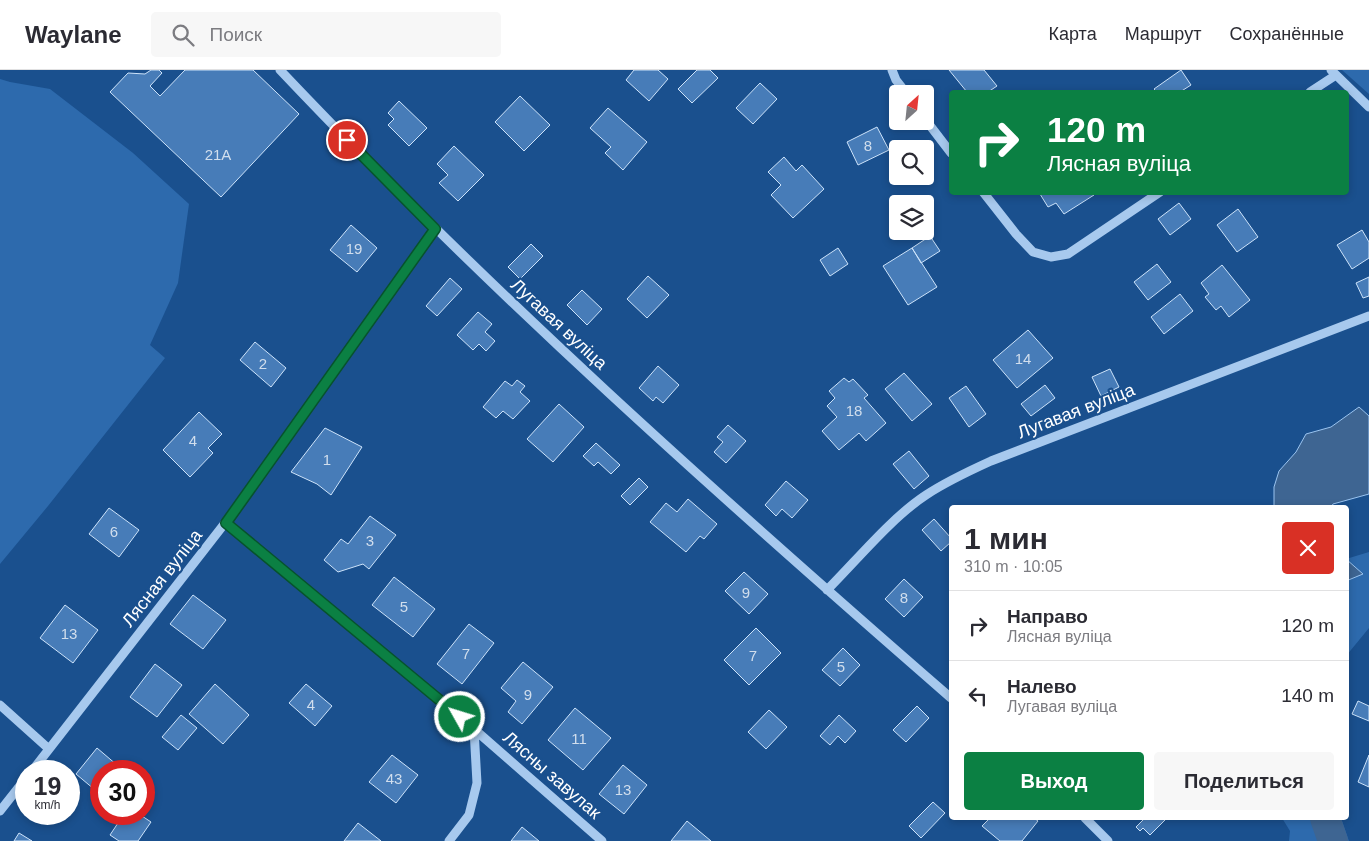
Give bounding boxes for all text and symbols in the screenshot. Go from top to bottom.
search box [151,12,501,57]
text: Waylane [25,21,121,48]
icon: search [169,21,197,49]
text: Поиск [209,24,262,45]
text: Карта [1049,24,1097,44]
text: Маршрут [1125,24,1201,44]
text: Сохранённые [1229,24,1344,44]
north arrow [889,85,934,130]
map controls [889,85,934,240]
icon: right [964,110,1029,175]
text: 120 m [1047,110,1146,149]
pin [326,119,368,161]
icon: arrive [333,126,361,154]
house number: 8 [864,137,872,154]
button: search [889,140,934,185]
house number: 21А [205,146,231,163]
text: Лясная вуліца [1047,151,1191,176]
button: layers [889,195,934,240]
house number: 19 [346,240,362,257]
street label: Лугавая вуліца [507,274,612,374]
house number: 14 [1015,350,1031,367]
house number: 2 [259,355,267,372]
street label: Лугавая вуліца [1015,379,1138,443]
house number: 18 [846,402,862,419]
house number: 4 [189,432,197,449]
house number: 1 [323,451,331,468]
text: 1 мин [964,522,1048,555]
button: close [1282,522,1334,574]
house number: 6 [110,523,118,540]
street label: Лясная вуліца [118,525,207,631]
house number: 3 [366,532,374,549]
text: 310 m · 10:05 [964,558,1063,575]
house number: 9 [742,584,750,601]
house number: 8 [900,589,908,606]
house number: 5 [400,598,408,615]
text: Направо [1007,606,1088,627]
icon: right [964,612,992,640]
text: 120 m [1281,615,1334,636]
house number: 13 [61,625,77,642]
text: Лясная вуліца [1007,628,1112,645]
house number: 7 [462,645,470,662]
house number: 7 [749,647,757,664]
house number: 5 [837,658,845,675]
text: Налево [1007,676,1077,697]
icon: left [964,682,992,710]
text: 140 m [1281,685,1334,706]
house number: 9 [524,686,532,703]
position arrow [433,690,485,742]
house number: 4 [307,696,315,713]
text: Лугавая вуліца [1007,698,1117,715]
street label: Лясны завулак [499,727,605,823]
house number: 11 [571,730,587,747]
button: Выход [964,752,1144,810]
button: Поделиться [1154,752,1334,810]
speed limit sign: 30 [90,760,155,825]
house number: 43 [386,770,402,787]
text: 19 [34,772,61,800]
house number: 13 [615,781,631,798]
text: km/h [34,798,61,812]

